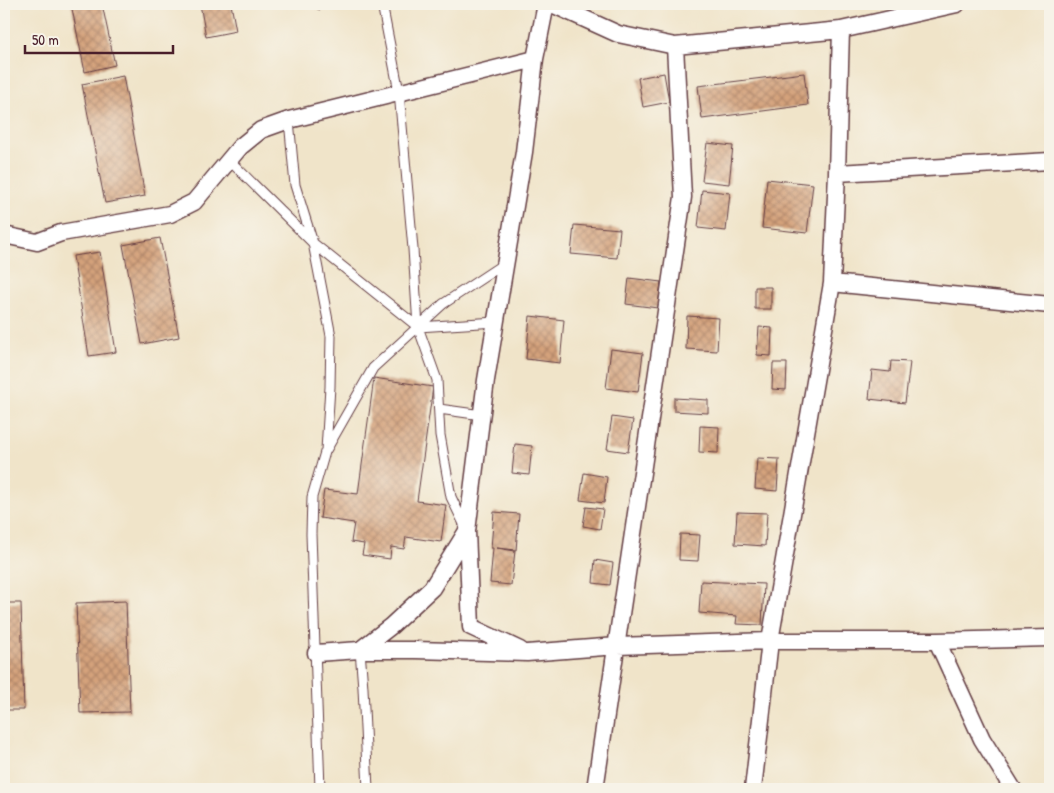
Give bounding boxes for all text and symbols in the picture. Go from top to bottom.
scale bar [25,22,172,54]
text: 50 m [32,29,59,50]

